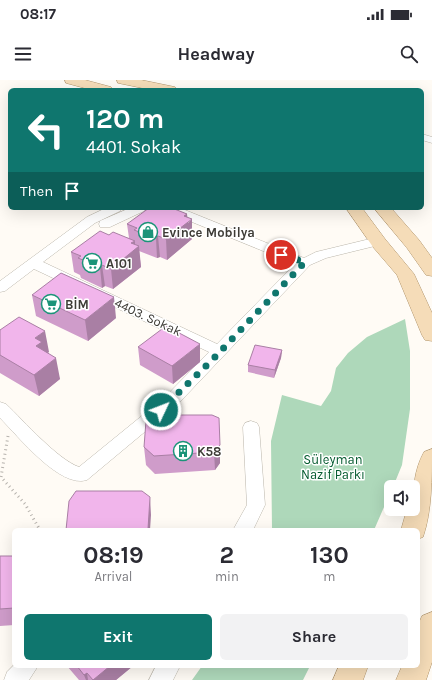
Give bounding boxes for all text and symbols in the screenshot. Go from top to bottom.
text: 08:17 [20,5,56,23]
icon: menu [12,43,34,65]
text: Headway [177,43,255,65]
icon: search [398,43,420,65]
text: 120 m [86,102,164,135]
icon: left [20,104,72,156]
text: 4401. Sokak [86,136,181,158]
icon: arrive [61,180,83,202]
text: Then [20,182,53,200]
shop icon: Evince Mobilya [137,221,159,243]
place label: Evince Mobilya [162,225,255,240]
pin [264,238,298,272]
icon: arrive [270,244,292,266]
supermarket icon: A101 [81,252,103,274]
place label: A101 [106,256,132,271]
supermarket icon: BİM [40,293,62,315]
street label: 4403. Sokak [112,295,184,339]
place label: BİM [65,296,89,312]
position arrow [140,389,182,431]
building icon: K58 [172,440,194,462]
place label: K58 [197,444,221,459]
park label: Süleyman Nazif Parkı [301,452,365,482]
map controls [384,480,420,516]
button: sound [384,480,420,516]
text: 08:19 [83,541,144,569]
text: 2 [220,541,234,569]
text: 130 [310,541,349,569]
text: Arrival [94,569,132,584]
text: min [215,569,239,584]
text: m [323,569,335,584]
button: Exit [24,614,212,660]
button: Share [220,614,408,660]

